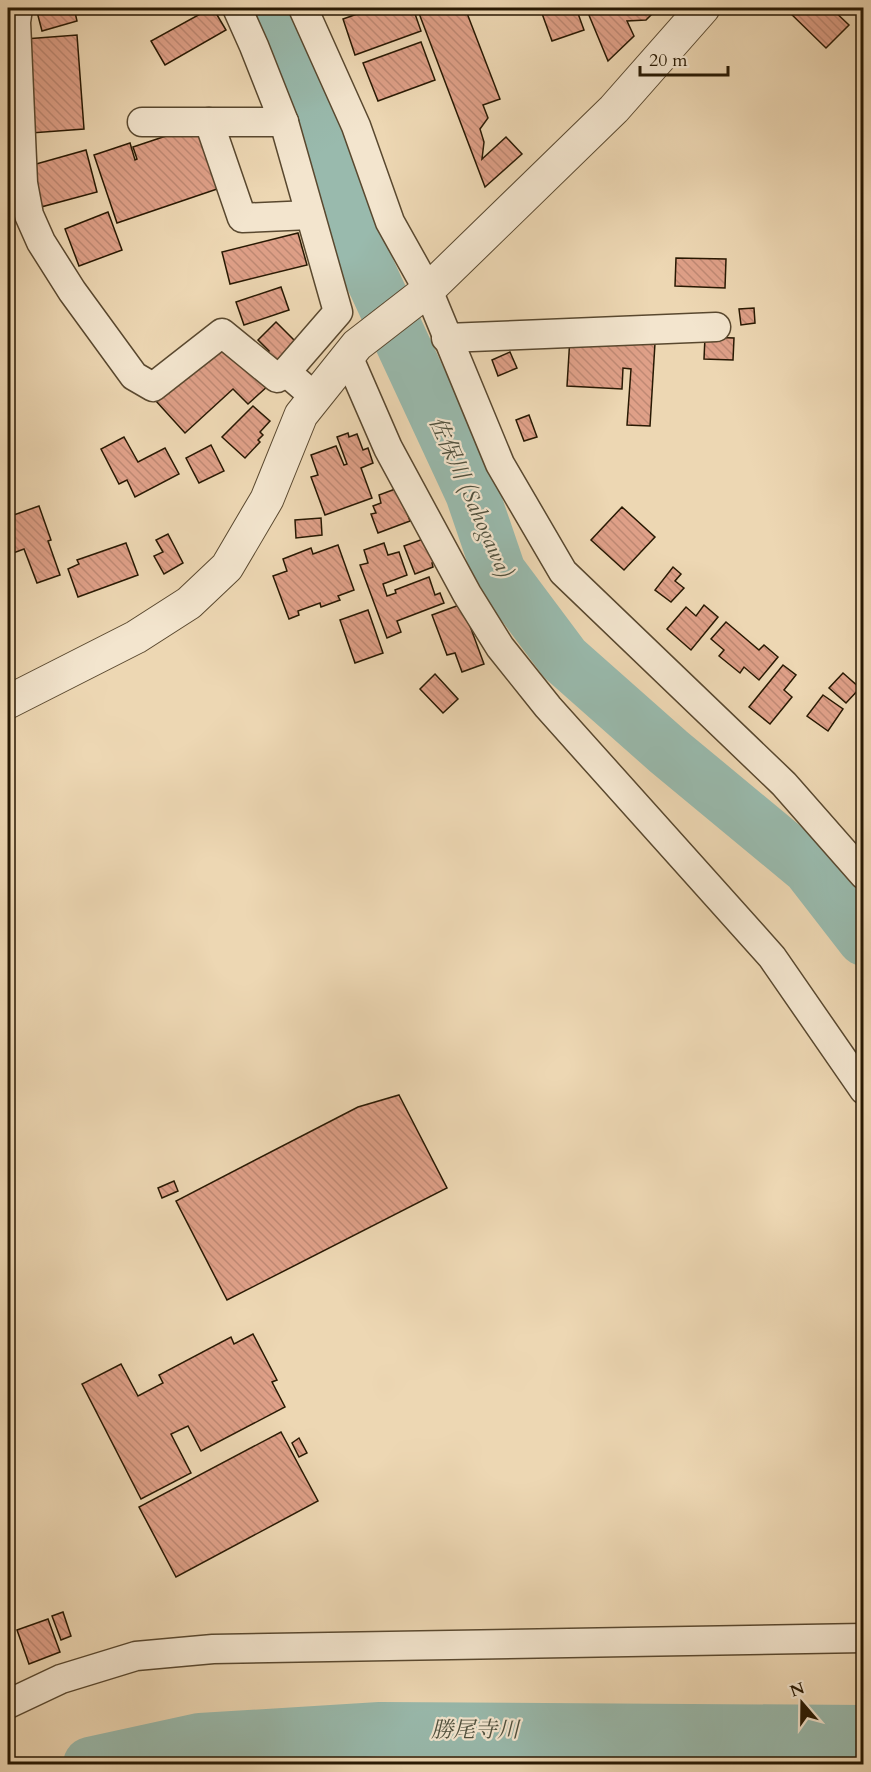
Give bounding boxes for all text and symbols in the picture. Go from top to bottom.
scale bar [640,39,728,77]
text: 20 m [649,48,688,73]
water label: 佐保川 (Sahogawa) [422,412,520,582]
north arrow [772,1673,832,1733]
text: N [787,1677,808,1703]
water label: 勝尾寺川 [431,1715,521,1745]

